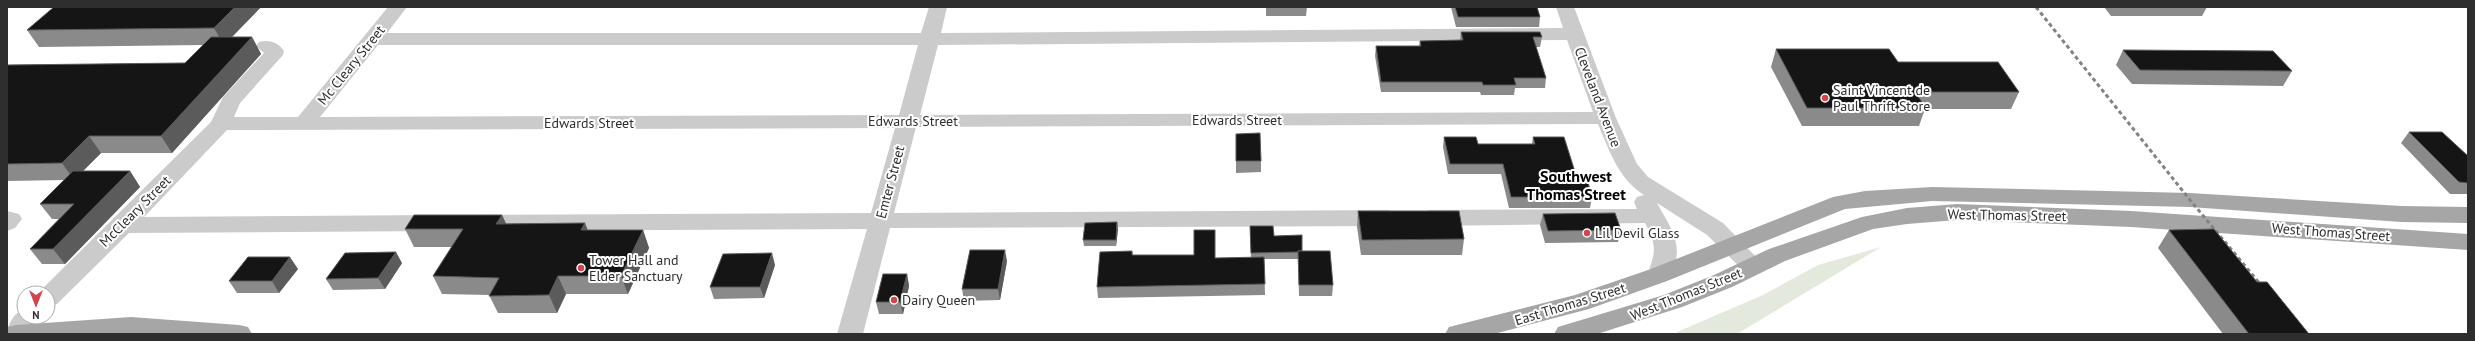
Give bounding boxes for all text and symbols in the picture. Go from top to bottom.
street label: Mc Cleary Street [313,21,389,108]
street label: Cleveland Avenue [1571,44,1625,150]
place label: Saint Vincent de Paul Thrift Store [1833,81,1930,115]
marker: Saint Vincent de Paul Thrift Store [1820,93,1830,103]
street label: Edwards Street [1192,111,1282,129]
street label: Edwards Street [868,112,958,130]
street label: Edwards Street [544,114,634,132]
street label: Emter Street [872,143,908,220]
district label: Southwest Thomas Street [1526,166,1626,204]
street label: McCleary Street [95,171,175,251]
street label: West Thomas Street [1948,205,2067,225]
street label: West Thomas Street [2271,219,2391,245]
place label: Lil Devil Glass [1595,224,1680,242]
marker: Lil Devil Glass [1582,228,1592,238]
place label: Tower Hall and Elder Sanctuary [589,251,683,285]
marker: Tower Hall and Elder Sanctuary [576,263,586,273]
street label: West Thomas Street [1628,263,1745,325]
street label: East Thomas Street [1512,279,1628,329]
north arrow [16,285,56,325]
place label: Dairy Queen [902,291,975,309]
marker: Dairy Queen [889,295,899,305]
text: N [32,308,40,322]

